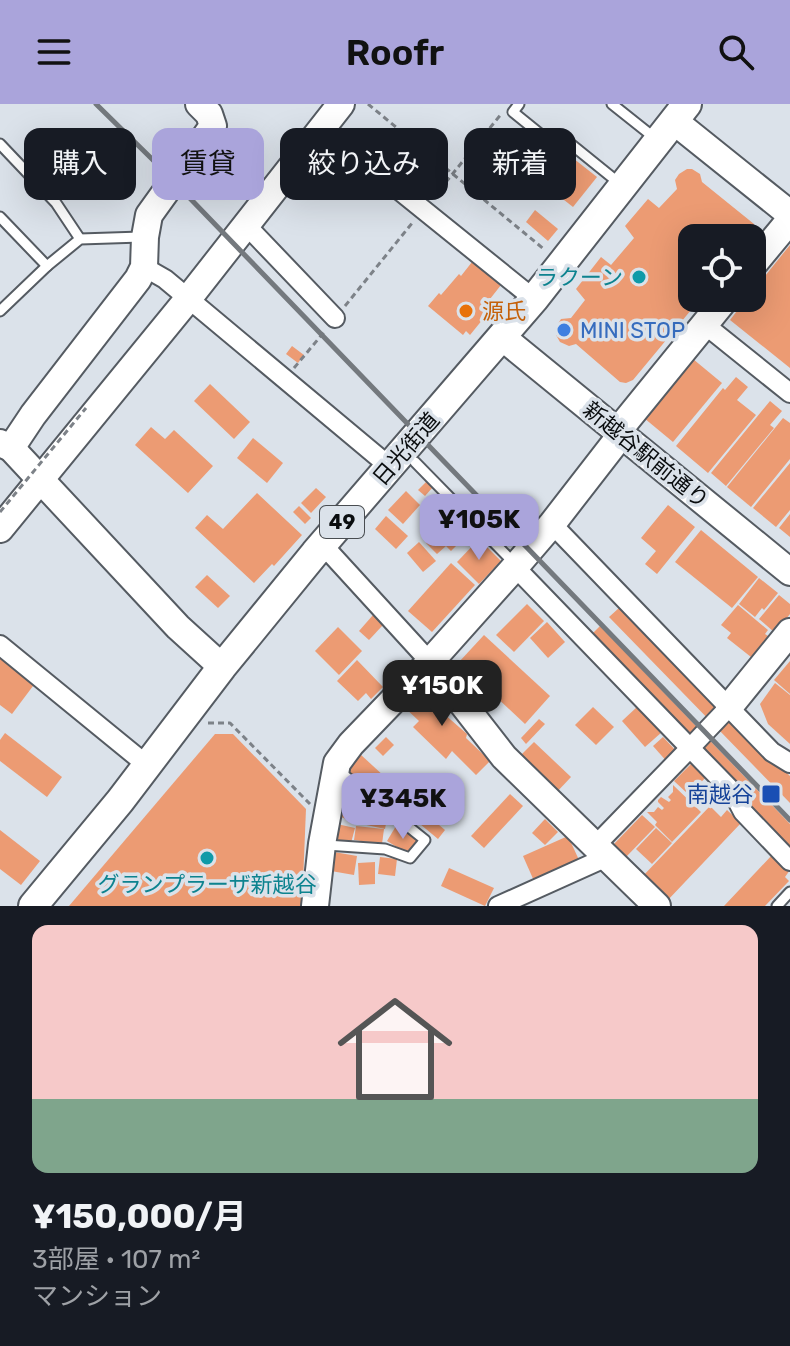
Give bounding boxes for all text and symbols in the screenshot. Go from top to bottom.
icon: menu [32,30,76,74]
icon: search [714,30,758,74]
text: Roofr [346,31,444,74]
chip: 購入 [24,128,136,200]
chip: 賃貸 [152,128,264,200]
chip: 絞り込み [280,128,448,200]
chip: 新着 [464,128,576,200]
map controls [678,224,766,312]
button: locate [678,224,766,312]
place label: ラクーン [536,264,623,291]
marker: ラクーン [630,268,648,286]
place label: 源氏 [482,298,526,325]
marker: 源氏 [457,302,475,320]
place label: MINI STOP [580,317,685,344]
marker: MINI STOP [555,321,573,339]
street label: 新越谷駅前通り [578,396,714,514]
street label: 日光街道 [367,407,445,491]
pin: ¥105K [423,494,535,562]
text: ¥105K [438,504,520,535]
road number: 49 [320,506,364,538]
pin: ¥150K [386,660,498,728]
text: ¥150K [401,670,483,701]
pin: ¥345K [347,773,459,841]
place label: 南越谷 [687,781,753,808]
text: ¥345K [360,783,446,814]
marker: 南越谷 [760,783,782,805]
marker: グランプラーザ新越谷 [198,849,216,867]
place label: グランプラーザ新越谷 [98,871,316,898]
icon: home [323,977,467,1121]
text: ¥150,000/月 [32,1196,247,1237]
text: 3部屋 · 107 m² [32,1244,200,1275]
text: マンション [32,1281,162,1312]

